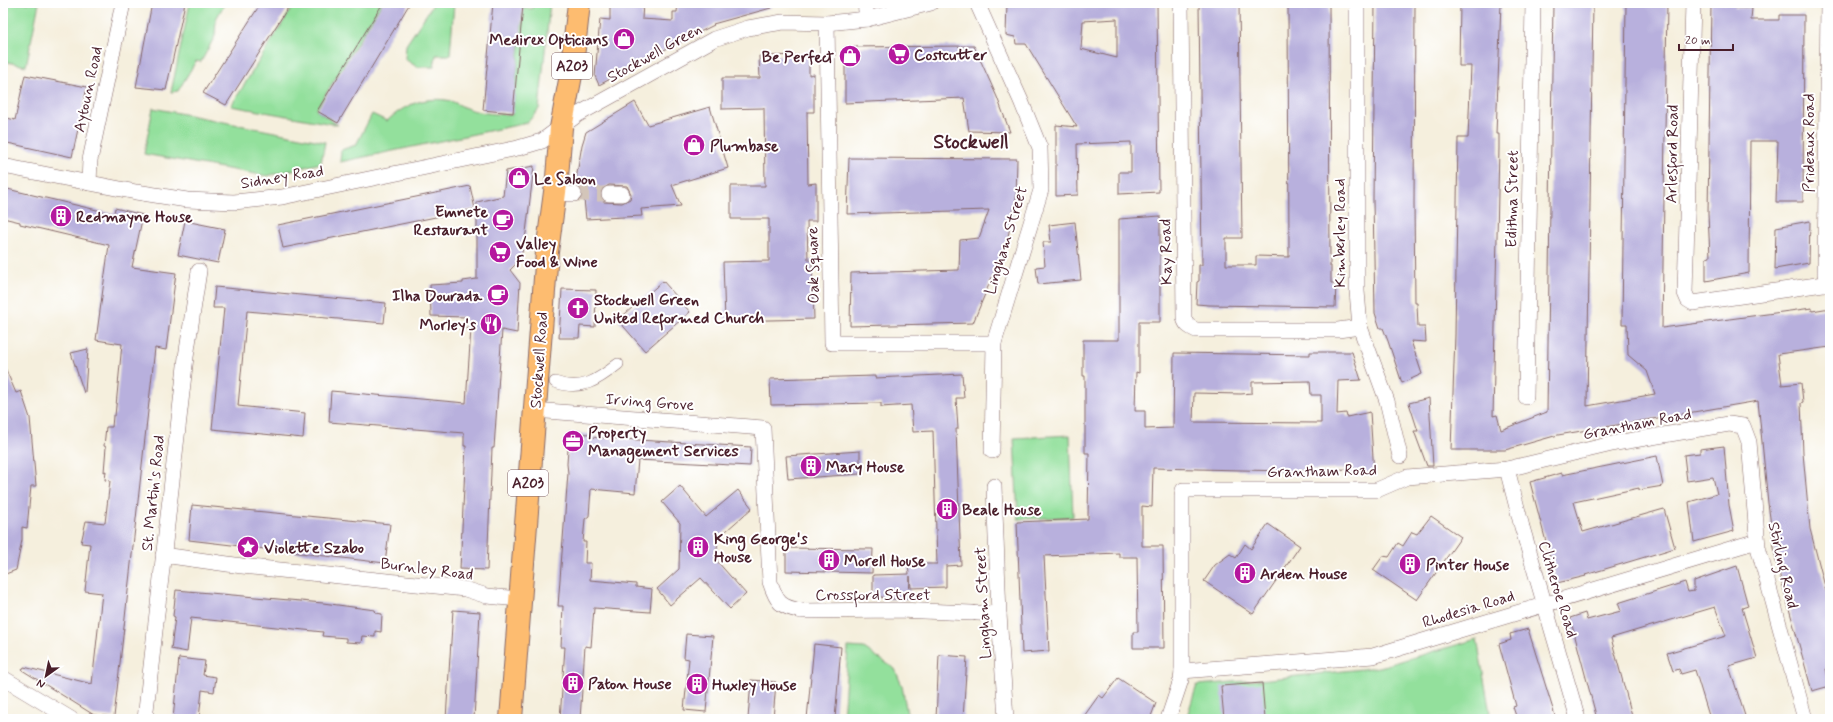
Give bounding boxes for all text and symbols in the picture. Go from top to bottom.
street label: Stockwell Green [604,19,706,88]
shop icon: Medirex Opticians [611,26,637,52]
scale bar [1679,26,1733,52]
place label: Medirex Opticians [489,30,609,51]
text: 20 m [1685,33,1711,49]
supermarket icon: Costcutter [886,41,912,67]
shop icon: Be Perfect [837,43,863,69]
street label: Aytoun Road [69,44,108,134]
place label: Costcutter [914,45,987,66]
place label: Be Perfect [762,47,834,68]
road number: A203 [552,53,592,79]
street label: Prideaux Road [1799,93,1820,193]
street label: Arlesford Road [1661,104,1686,204]
district label: Stockwell [933,129,1009,156]
shop icon: Plumbase [681,132,707,158]
place label: Plumbase [710,136,779,157]
street label: Edithna Street [1501,150,1524,248]
street label: Sidney Road [239,161,325,194]
shop icon: Le Saloon [506,165,532,191]
place label: Le Saloon [534,169,596,190]
street label: Kimberley Road [1330,178,1351,288]
street label: Lingham Street [980,183,1034,297]
place label: Emnete Restaurant [414,202,488,241]
building icon: Redmayne House [48,203,74,229]
place label: Redmayne House [76,207,193,228]
cafe icon: Emnete Restaurant [490,207,516,233]
street label: Kay Road [1155,219,1178,285]
street label: Oak Square [802,226,825,304]
place label: Valley Food & Wine [516,234,598,273]
supermarket icon: Valley Food & Wine [487,239,513,265]
cafe icon: Ilha Dourada [485,282,511,308]
place label: Ilha Dourada [392,286,482,307]
place label: Stockwell Green United Reformed Church [594,290,765,331]
church icon: Stockwell Green United Reformed Church [565,295,591,321]
restaurant icon: Morley's [478,311,504,337]
street label: Stockwell Road [526,311,553,409]
place label: Morley's [420,315,477,336]
street label: Irving Grove [605,389,695,416]
street label: Grantham Road [1581,404,1693,445]
place label: Property Management Services [588,423,739,464]
office icon: Property Management Services [560,428,586,454]
street label: St. Martin's Road [137,434,170,552]
building icon: Mary House [798,453,824,479]
place label: Mary House [826,457,905,478]
street label: Grantham Road [1267,460,1377,483]
road number: A203 [508,470,548,496]
building icon: Beale House [934,496,960,522]
place label: Beale House [962,500,1042,521]
street label: Stirling Road [1761,520,1803,611]
place label: King George's House [714,529,809,568]
place icon: Violette Szabo [235,534,261,560]
building icon: King George's House [685,534,711,560]
place label: Violette Szabo [264,538,364,559]
street label: Clitheroe Road [1533,538,1582,641]
street label: Lingham Street [970,546,998,660]
building icon: Morell House [816,547,842,573]
place label: Morell House [844,551,926,572]
building icon: Pinter House [1397,551,1423,577]
street label: Burnley Road [379,553,474,586]
place label: Pinter House [1426,555,1509,576]
building icon: Arden House [1232,560,1258,586]
place label: Arden House [1260,564,1348,585]
street label: Crossford Street [815,585,931,608]
street label: Rhodesia Road [1420,585,1517,633]
north arrow [26,656,66,696]
building icon: Paton House [560,670,586,696]
building icon: Huxley House [684,671,710,697]
place label: Paton House [588,674,672,695]
place label: Huxley House [712,675,797,696]
text: N [34,676,48,691]

